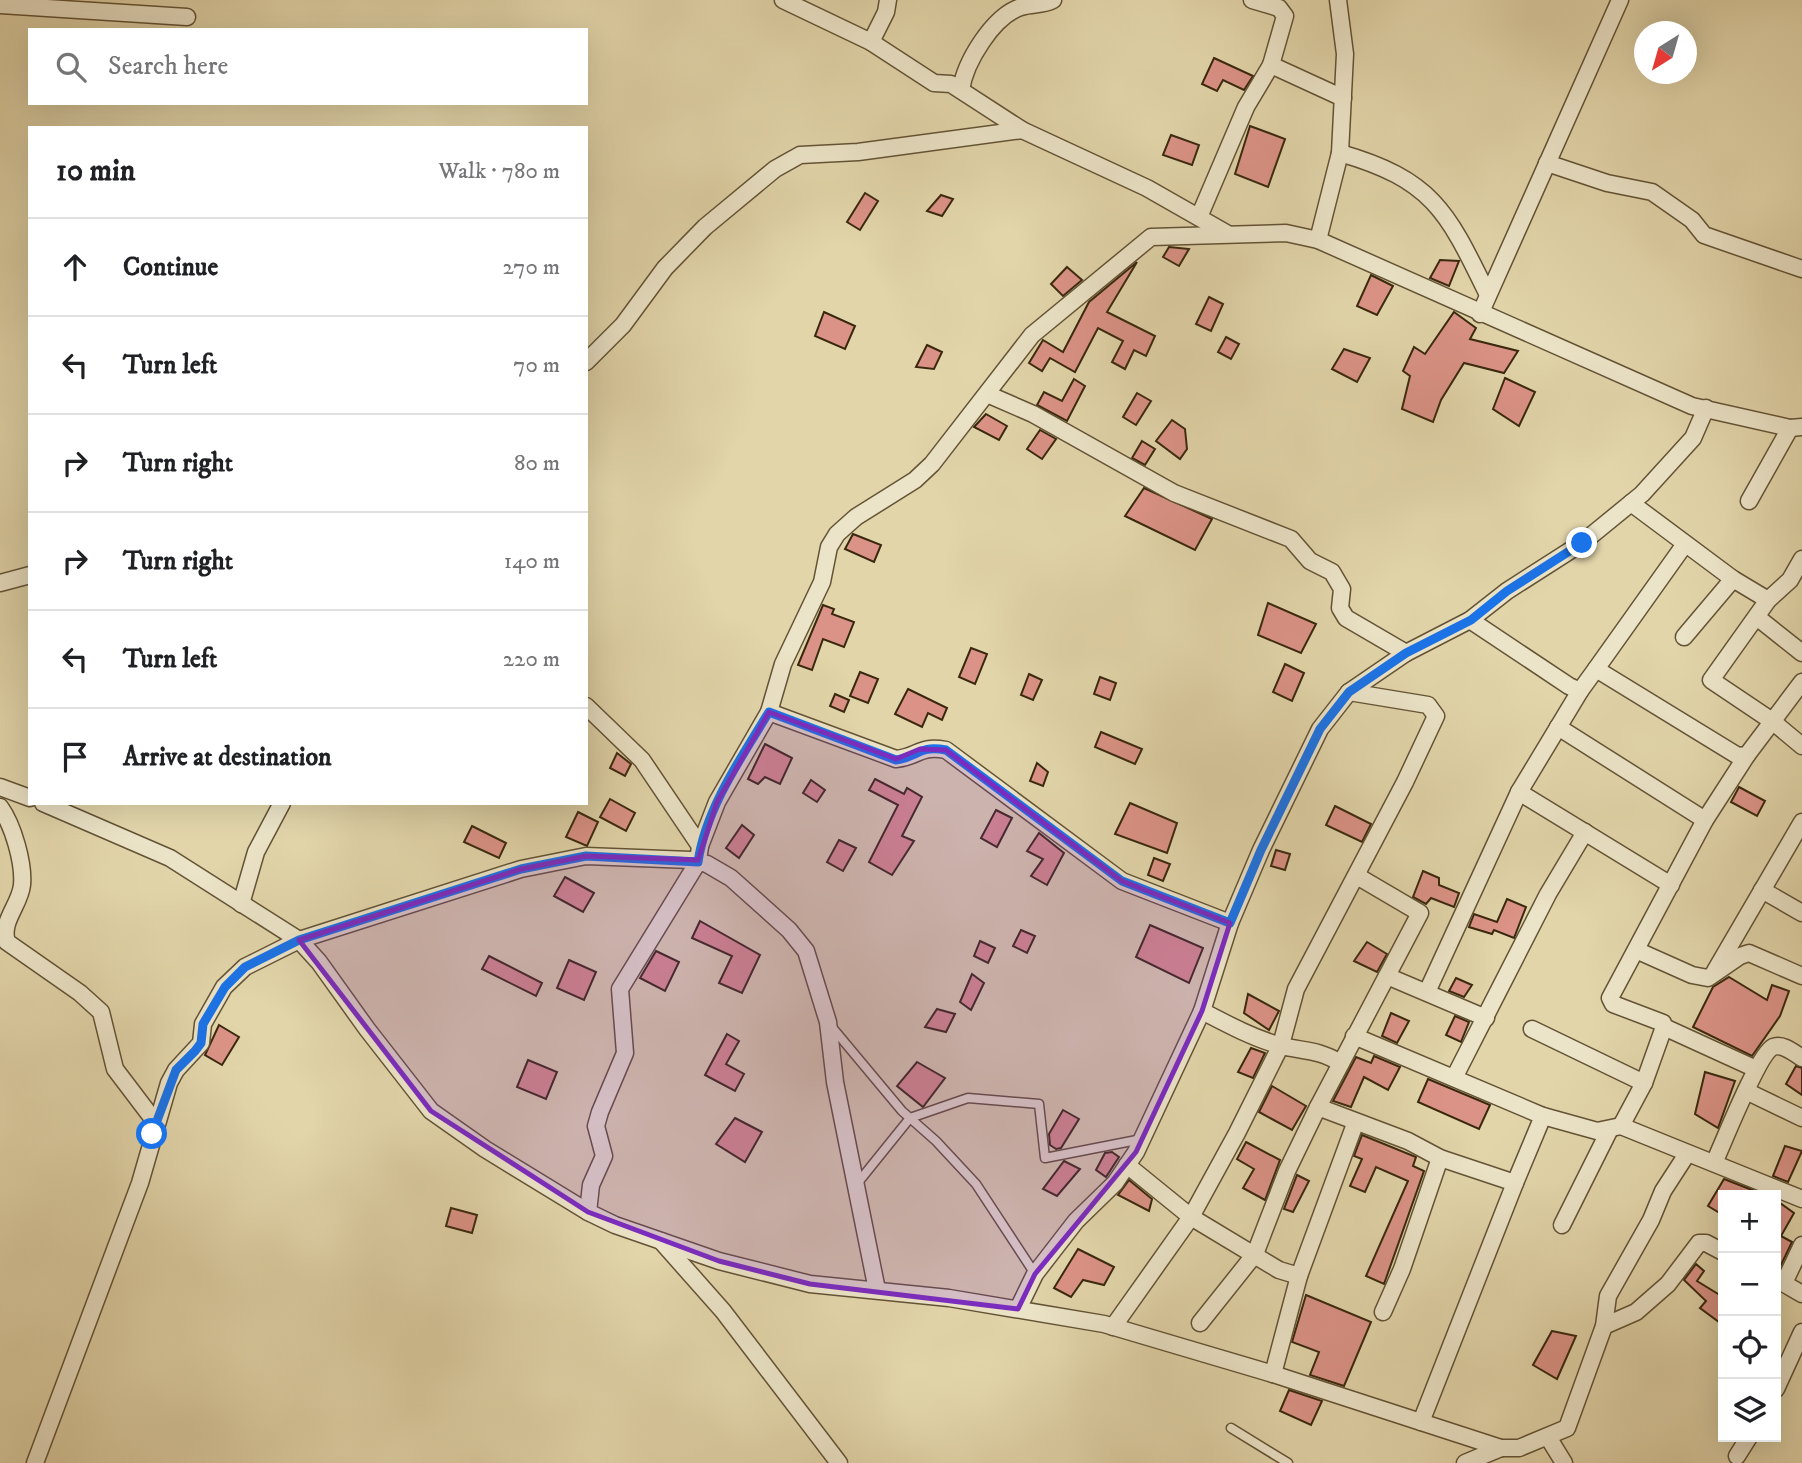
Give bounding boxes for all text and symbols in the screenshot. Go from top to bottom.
north arrow [1634,21,1697,84]
search box [28,28,588,105]
icon: search [52,48,90,86]
text: Search here [108,50,228,83]
text: 10 min [56,153,135,190]
text: Walk · 780 m [439,157,560,186]
icon: ahead [56,248,94,286]
text: Continue [123,251,218,284]
text: 270 m [503,253,560,282]
icon: left [56,346,94,384]
text: Turn left [123,349,217,382]
text: 70 m [513,351,560,380]
icon: right [56,444,94,482]
text: Turn right [123,447,233,480]
text: 80 m [514,449,560,478]
route end [1566,527,1597,558]
icon: right [56,542,94,580]
text: Turn right [123,545,233,578]
text: 140 m [504,547,560,576]
icon: left [56,640,94,678]
text: Turn left [123,643,217,676]
text: 220 m [503,645,560,674]
icon: arrive [56,738,94,776]
text: Arrive at destination [123,741,332,774]
route start [136,1118,167,1149]
map controls [1718,1190,1781,1442]
button: + [1718,1190,1781,1253]
button: − [1718,1253,1781,1316]
button: locate [1718,1316,1781,1379]
button: layers [1718,1379,1781,1442]

